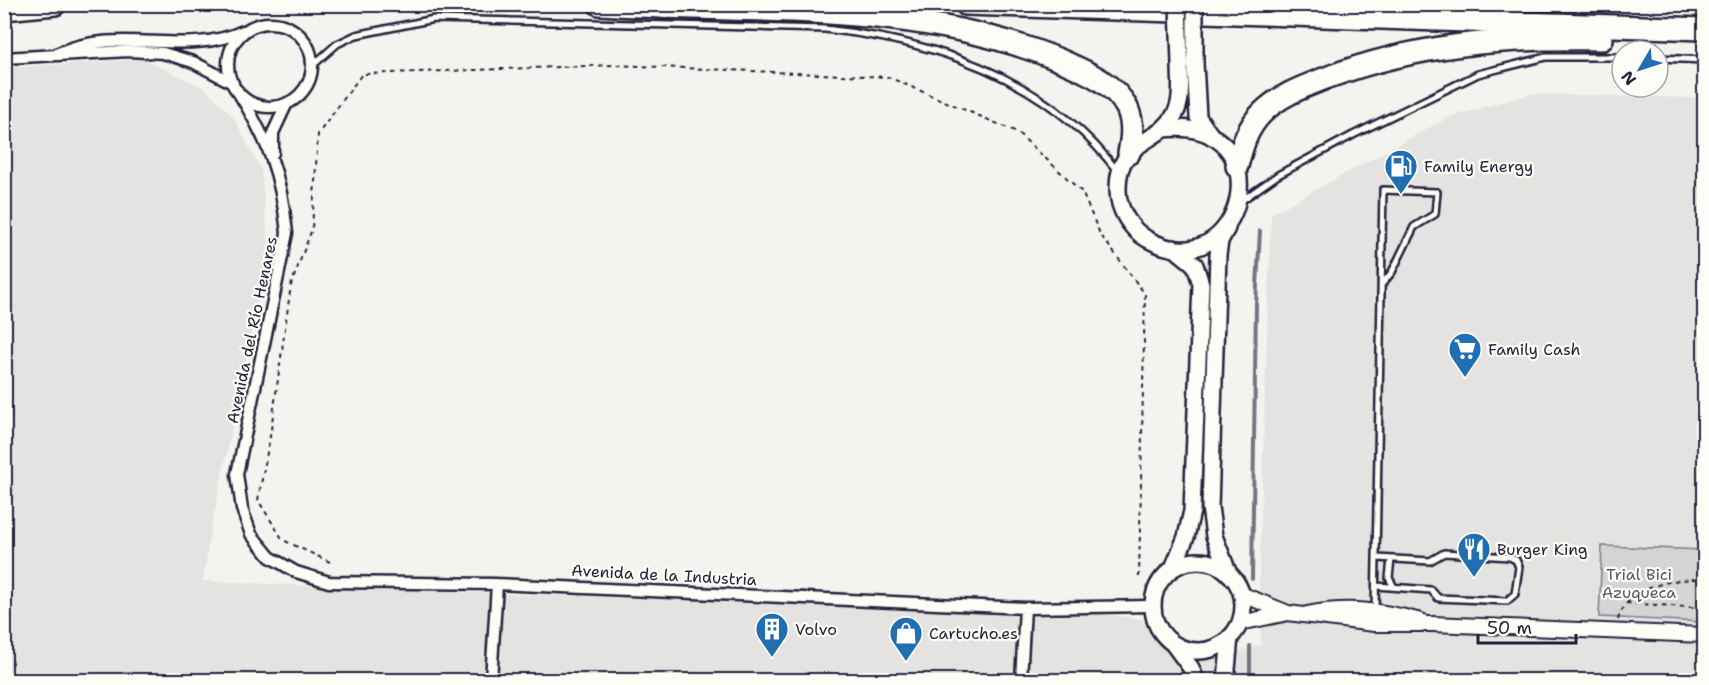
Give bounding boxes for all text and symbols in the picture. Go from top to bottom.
north arrow [1610,39,1670,99]
text: N [1617,67,1641,90]
fuel station icon: Family Energy [1383,148,1419,195]
place label: Family Energy [1424,156,1533,177]
street label: Avenida del Río Henares [222,234,282,426]
supermarket icon: Family Cash [1447,331,1483,378]
place label: Family Cash [1488,339,1581,360]
restaurant icon: Burger King [1456,531,1492,578]
place label: Burger King [1497,539,1588,560]
street label: Avenida de la Industria [571,560,757,590]
park label: Trial Bici Azuqueca [1602,564,1676,603]
scale bar [1478,607,1576,645]
building icon: Volvo [754,611,790,658]
shop icon: Cartucho.es [888,615,924,662]
text: 50 m [1487,616,1532,640]
place label: Volvo [795,619,837,640]
place label: Cartucho.es [929,623,1018,644]

